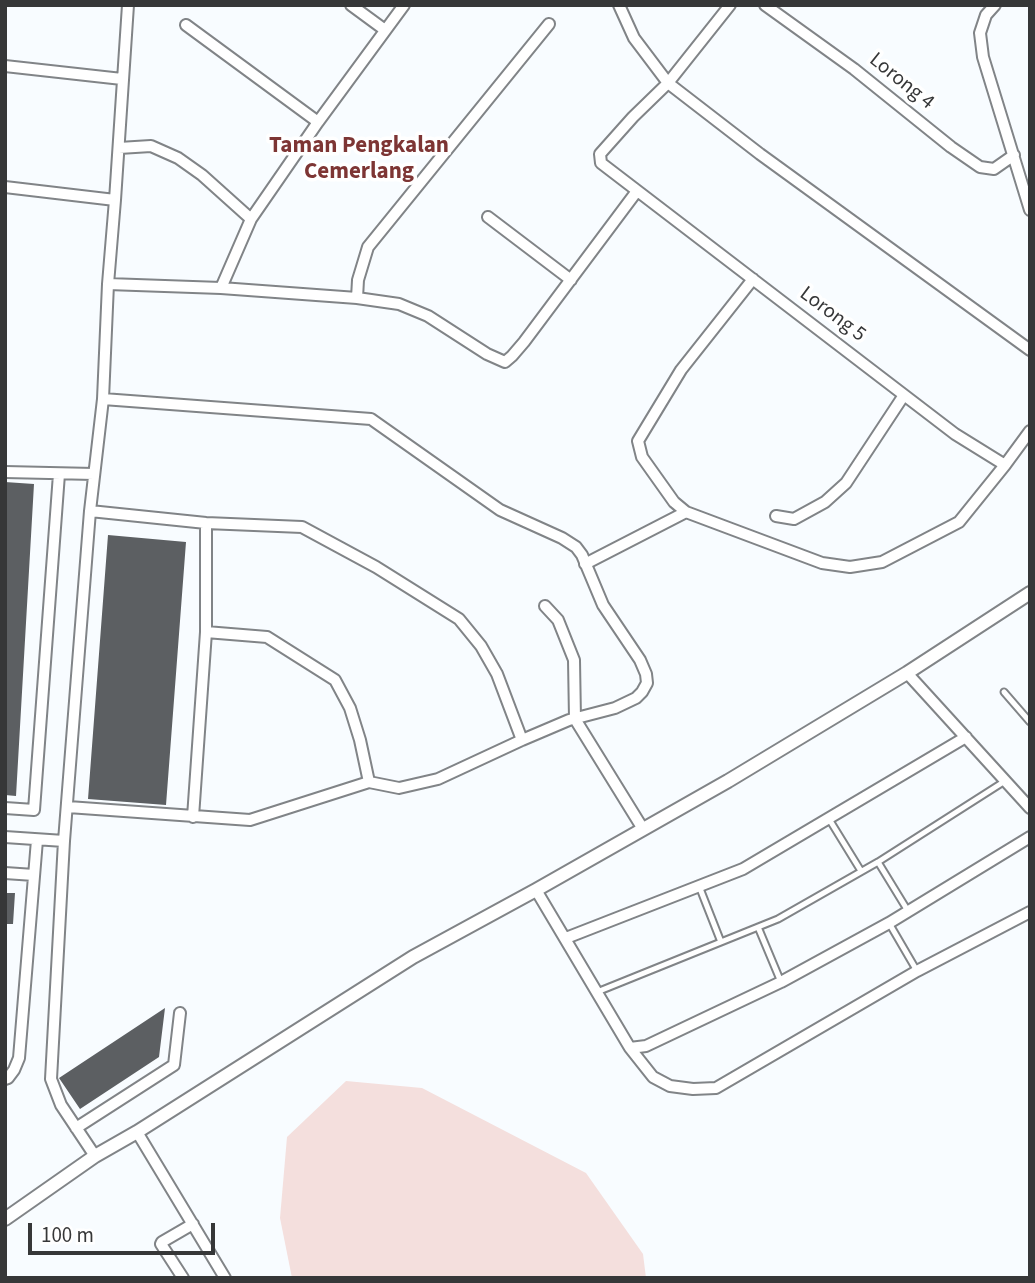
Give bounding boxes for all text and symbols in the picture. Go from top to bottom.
street label: Lorong 4 [863,48,939,116]
district label: Taman Pengkalan Cemerlang [269,133,449,187]
street label: Lorong 5 [794,282,870,348]
scale bar [32,1210,219,1254]
text: 100 m [41,1220,94,1250]

